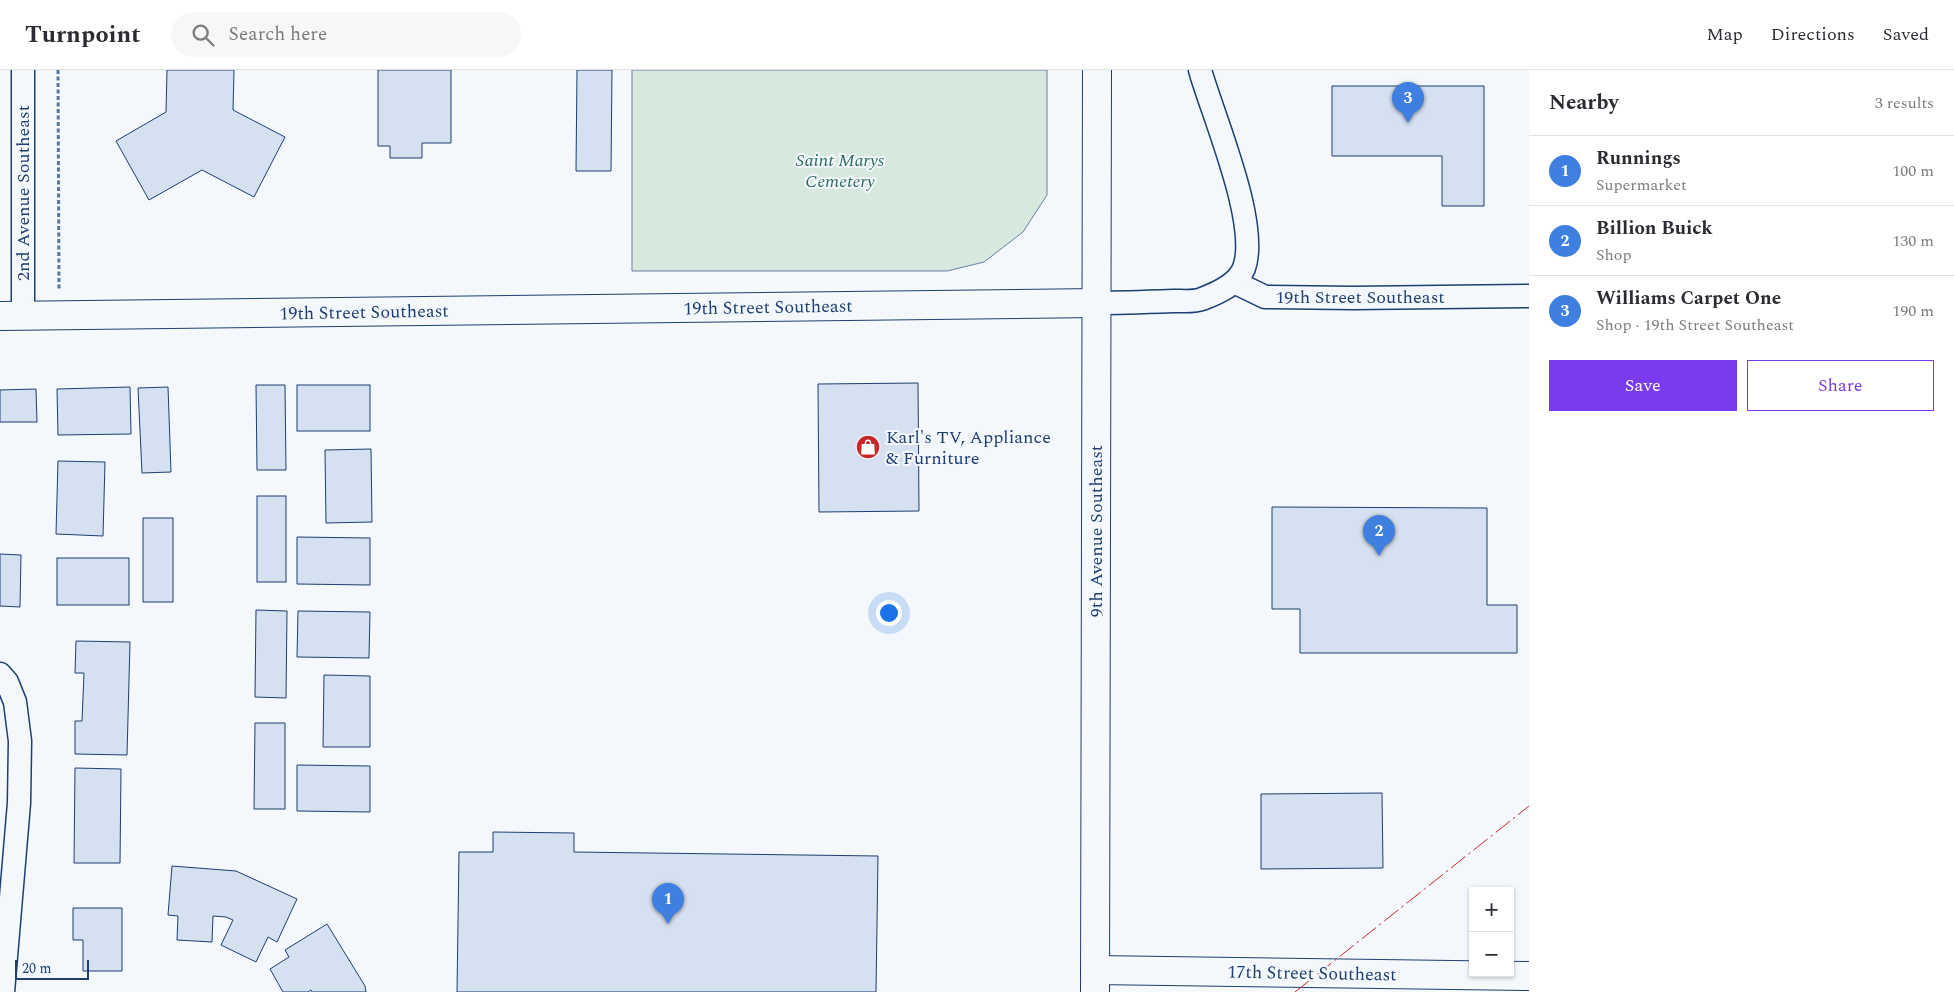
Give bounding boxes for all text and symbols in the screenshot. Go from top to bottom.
search box [171,12,521,57]
text: Turnpoint [25,17,141,53]
text: Search here [229,20,327,49]
icon: search [189,21,217,49]
text: Map [1707,21,1743,48]
text: Directions [1771,21,1855,48]
text: Saved [1883,21,1929,48]
pin: 3 [1392,82,1424,123]
text: Nearby [1549,87,1619,119]
text: 3 results [1875,91,1934,115]
street label: 2nd Avenue Southeast [10,105,37,281]
text: Runnings [1596,144,1681,173]
park label: Saint Marys Cemetery [796,147,885,195]
text: 1 [1561,159,1569,183]
text: 100 m [1892,159,1934,183]
text: Supermarket [1596,173,1687,197]
text: Billion Buick [1596,214,1713,243]
text: 2 [1561,229,1569,253]
text: 130 m [1892,229,1934,253]
text: Shop [1596,243,1632,267]
street label: 19th Street Southeast [1275,284,1445,311]
text: Williams Carpet One [1596,284,1781,313]
street label: 19th Street Southeast [683,293,853,322]
street label: 19th Street Southeast [279,298,449,327]
text: 3 [1561,299,1569,323]
text: 190 m [1892,299,1934,323]
text: Shop · 19th Street Southeast [1596,313,1794,337]
button: Save [1549,360,1737,411]
button: Share [1747,360,1934,411]
place label: Karl's TV, Appliance & Furniture [886,424,1051,472]
shop icon: Karl's TV, Appliance & Furniture [855,434,881,460]
street label: 9th Avenue Southeast [1083,445,1110,617]
pin: 2 [1363,515,1395,556]
your location [876,600,902,626]
pin: 1 [652,883,684,924]
map controls [1469,887,1514,977]
button: + [1469,887,1514,932]
button: − [1469,932,1514,977]
scale bar [15,957,89,980]
text: 20 m [22,958,52,979]
street label: 17th Street Southeast [1227,959,1397,988]

